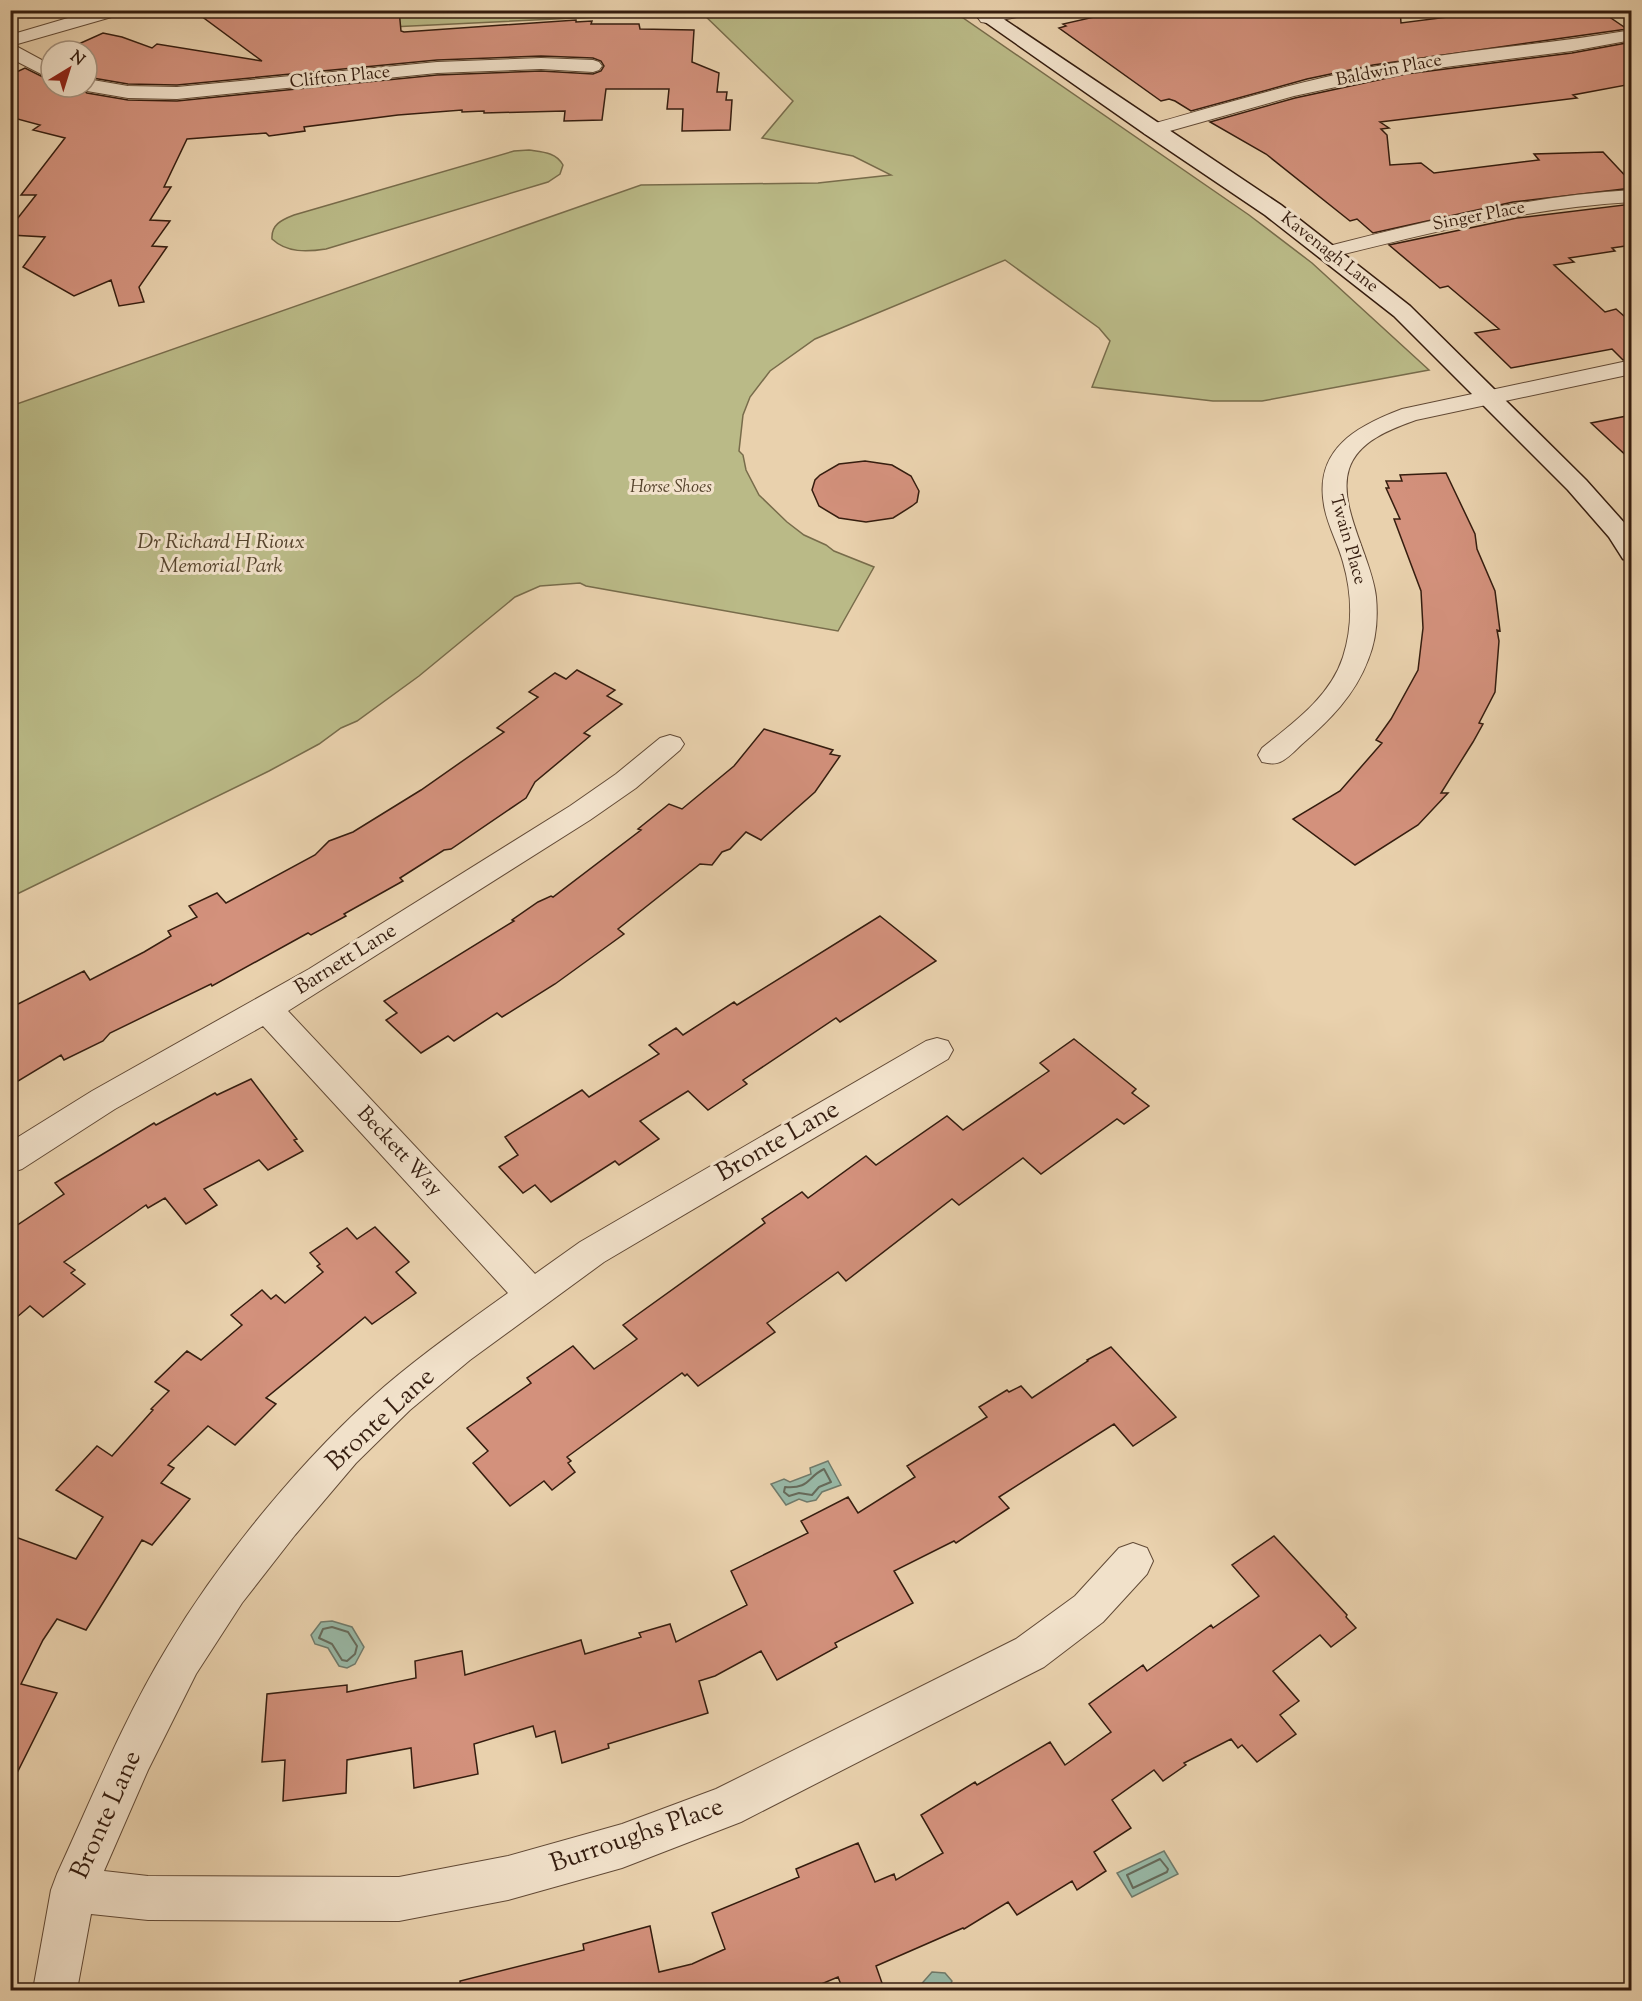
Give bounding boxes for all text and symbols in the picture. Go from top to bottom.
north arrow [39,39,99,99]
text: N [65,46,89,72]
street label: Baldwin Place [1334,48,1444,94]
street label: Clifton Place [288,60,392,96]
street label: Singer Place [1431,195,1527,239]
street label: Kavenagh Lane [1274,206,1384,300]
park label: Horse Shoes [630,475,712,501]
street label: Twain Place [1322,492,1372,588]
park label: Dr Richard H Rioux Memorial Park [137,528,305,582]
street label: Barnett Lane [289,917,403,1003]
street label: Bronte Lane [709,1092,847,1192]
street label: Beckett Way [349,1100,449,1204]
street label: Bronte Lane [318,1360,444,1480]
street label: Bronte Lane [62,1745,152,1885]
street label: Burroughs Place [545,1789,729,1883]

